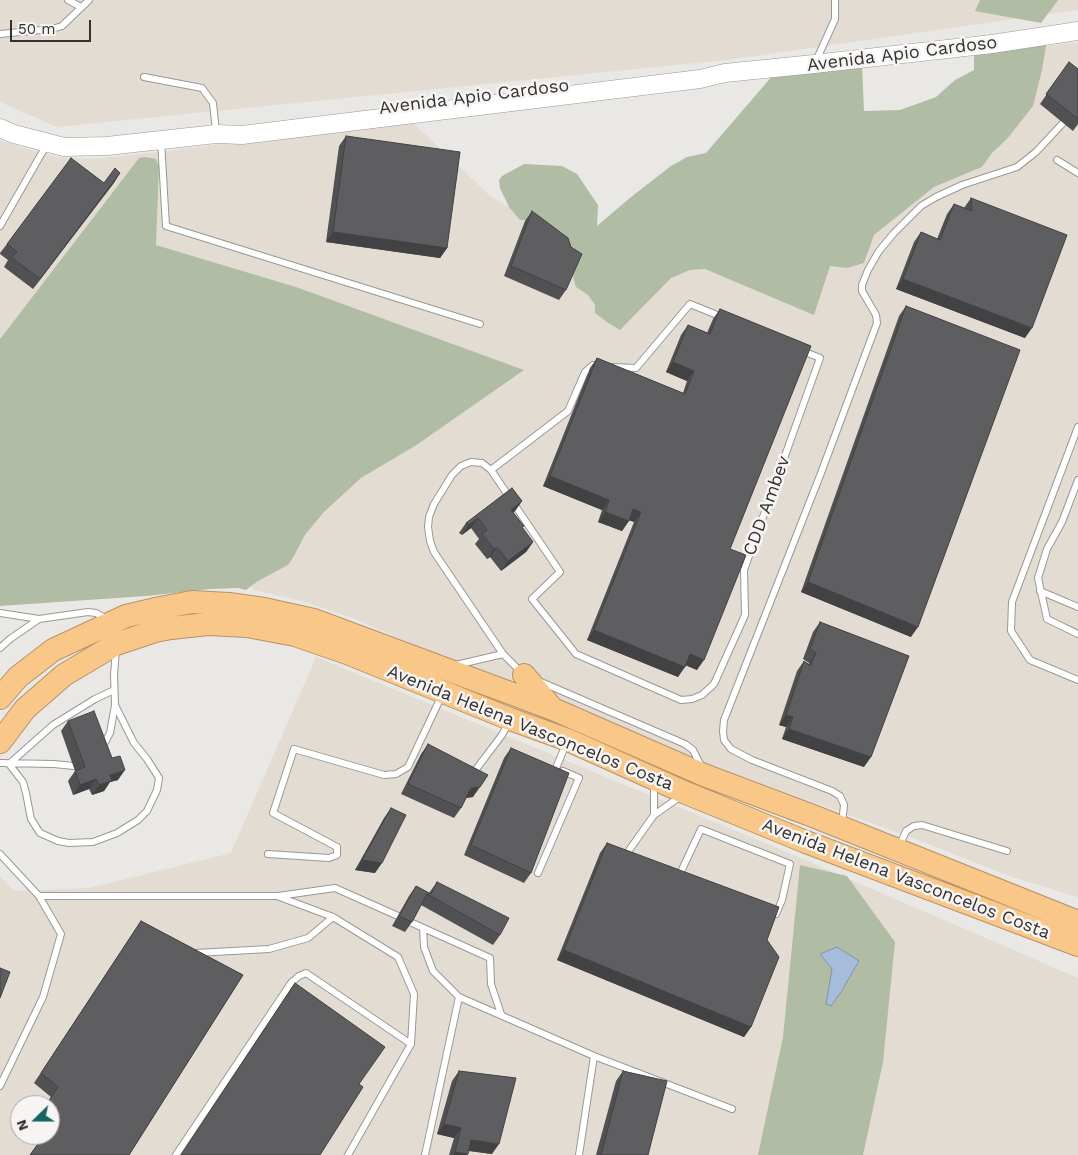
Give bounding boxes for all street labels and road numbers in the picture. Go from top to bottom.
street label: Avenida Apio Cardoso [806,32,998,76]
street label: Avenida Apio Cardoso [378,75,570,119]
street label: CDD Ambev [739,453,795,559]
street label: Avenida Helena Vasconcelos Costa [384,661,676,795]
street label: Avenida Helena Vasconcelos Costa [759,814,1053,944]

